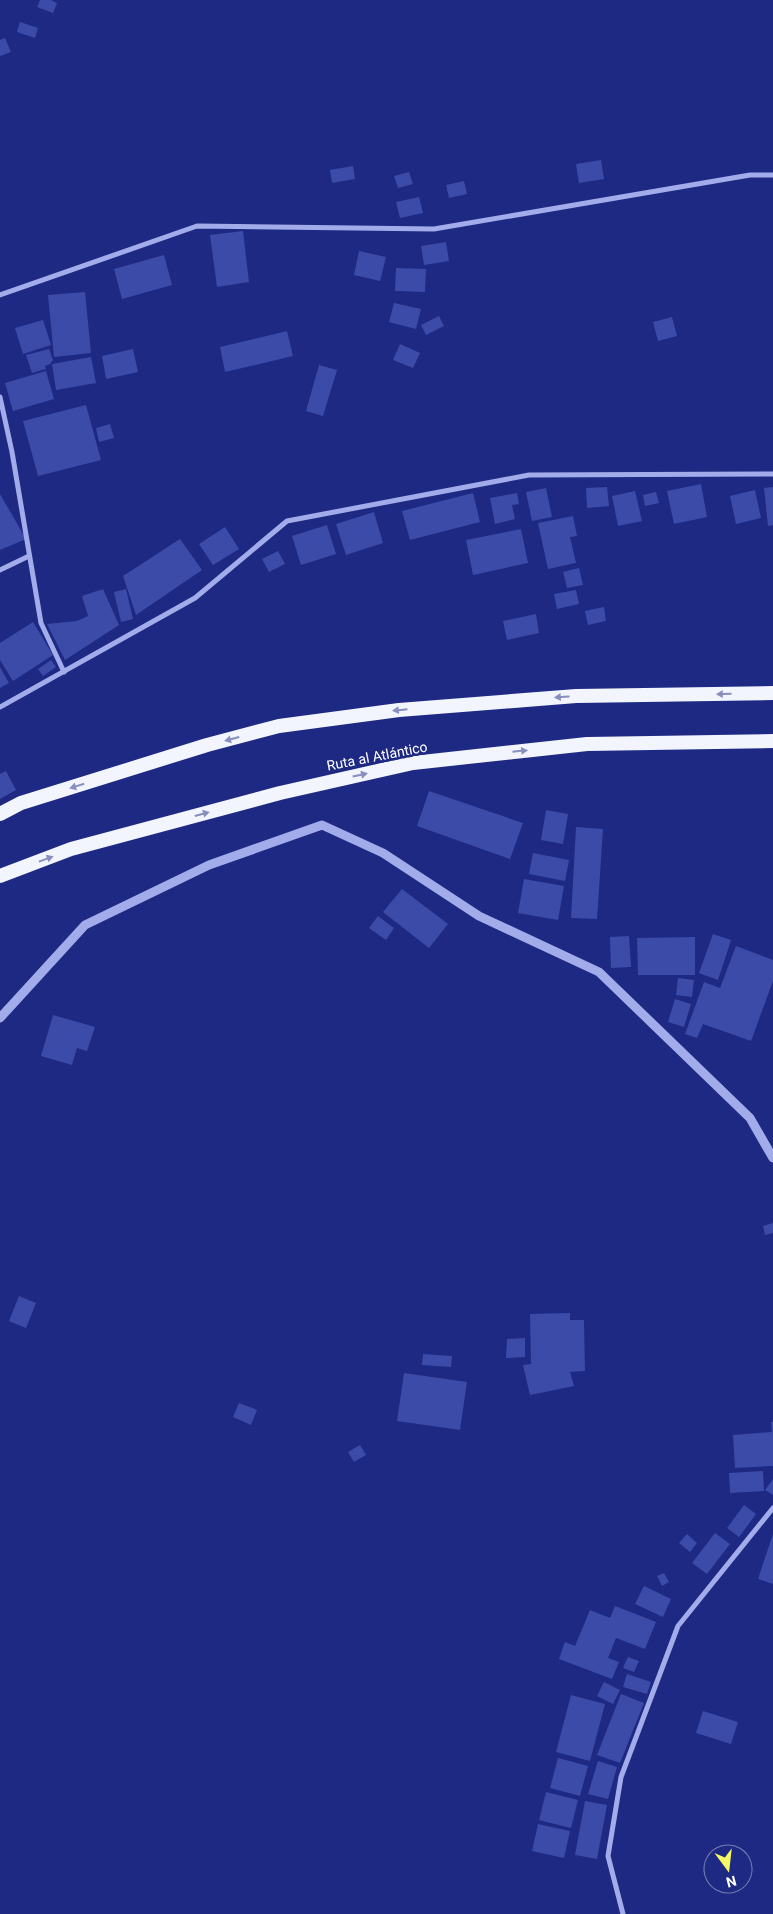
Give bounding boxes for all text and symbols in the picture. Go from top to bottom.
one-way arrow [716,690,732,698]
one-way arrow [554,694,570,702]
one-way arrow [392,706,408,714]
one-way arrow [225,735,240,743]
street label: Ruta al Atlántico [325,738,429,774]
one-way arrow [512,747,528,755]
one-way arrow [352,771,367,779]
one-way arrow [69,782,84,790]
one-way arrow [194,810,209,818]
one-way arrow [38,855,53,862]
north arrow [703,1844,753,1894]
text: N [725,1873,738,1891]

